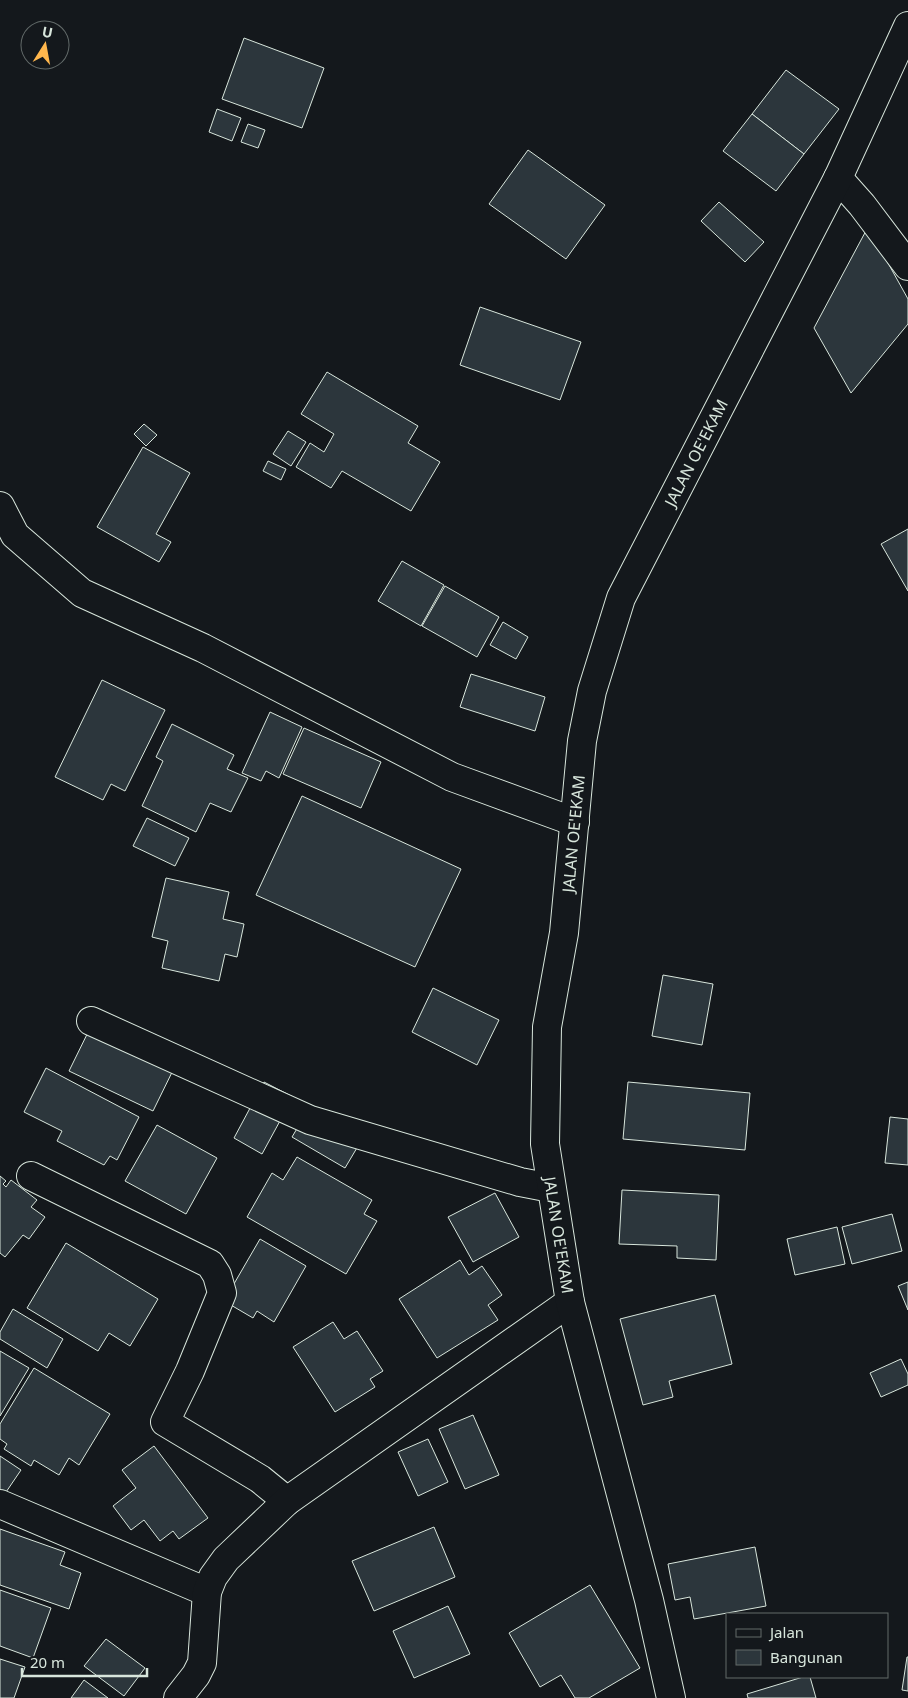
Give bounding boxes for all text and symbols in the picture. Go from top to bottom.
north arrow [20,20,70,70]
text: U [41,21,55,42]
street label: JALAN OE'EKAM [658,395,733,512]
street label: JALAN OE'EKAM [557,774,590,896]
street label: JALAN OE'EKAM [539,1173,579,1295]
legend [726,1613,888,1678]
text: Jalan [768,1622,804,1642]
scale bar [22,1646,148,1678]
text: Bangunan [770,1647,843,1667]
text: 20 m [30,1652,65,1672]

